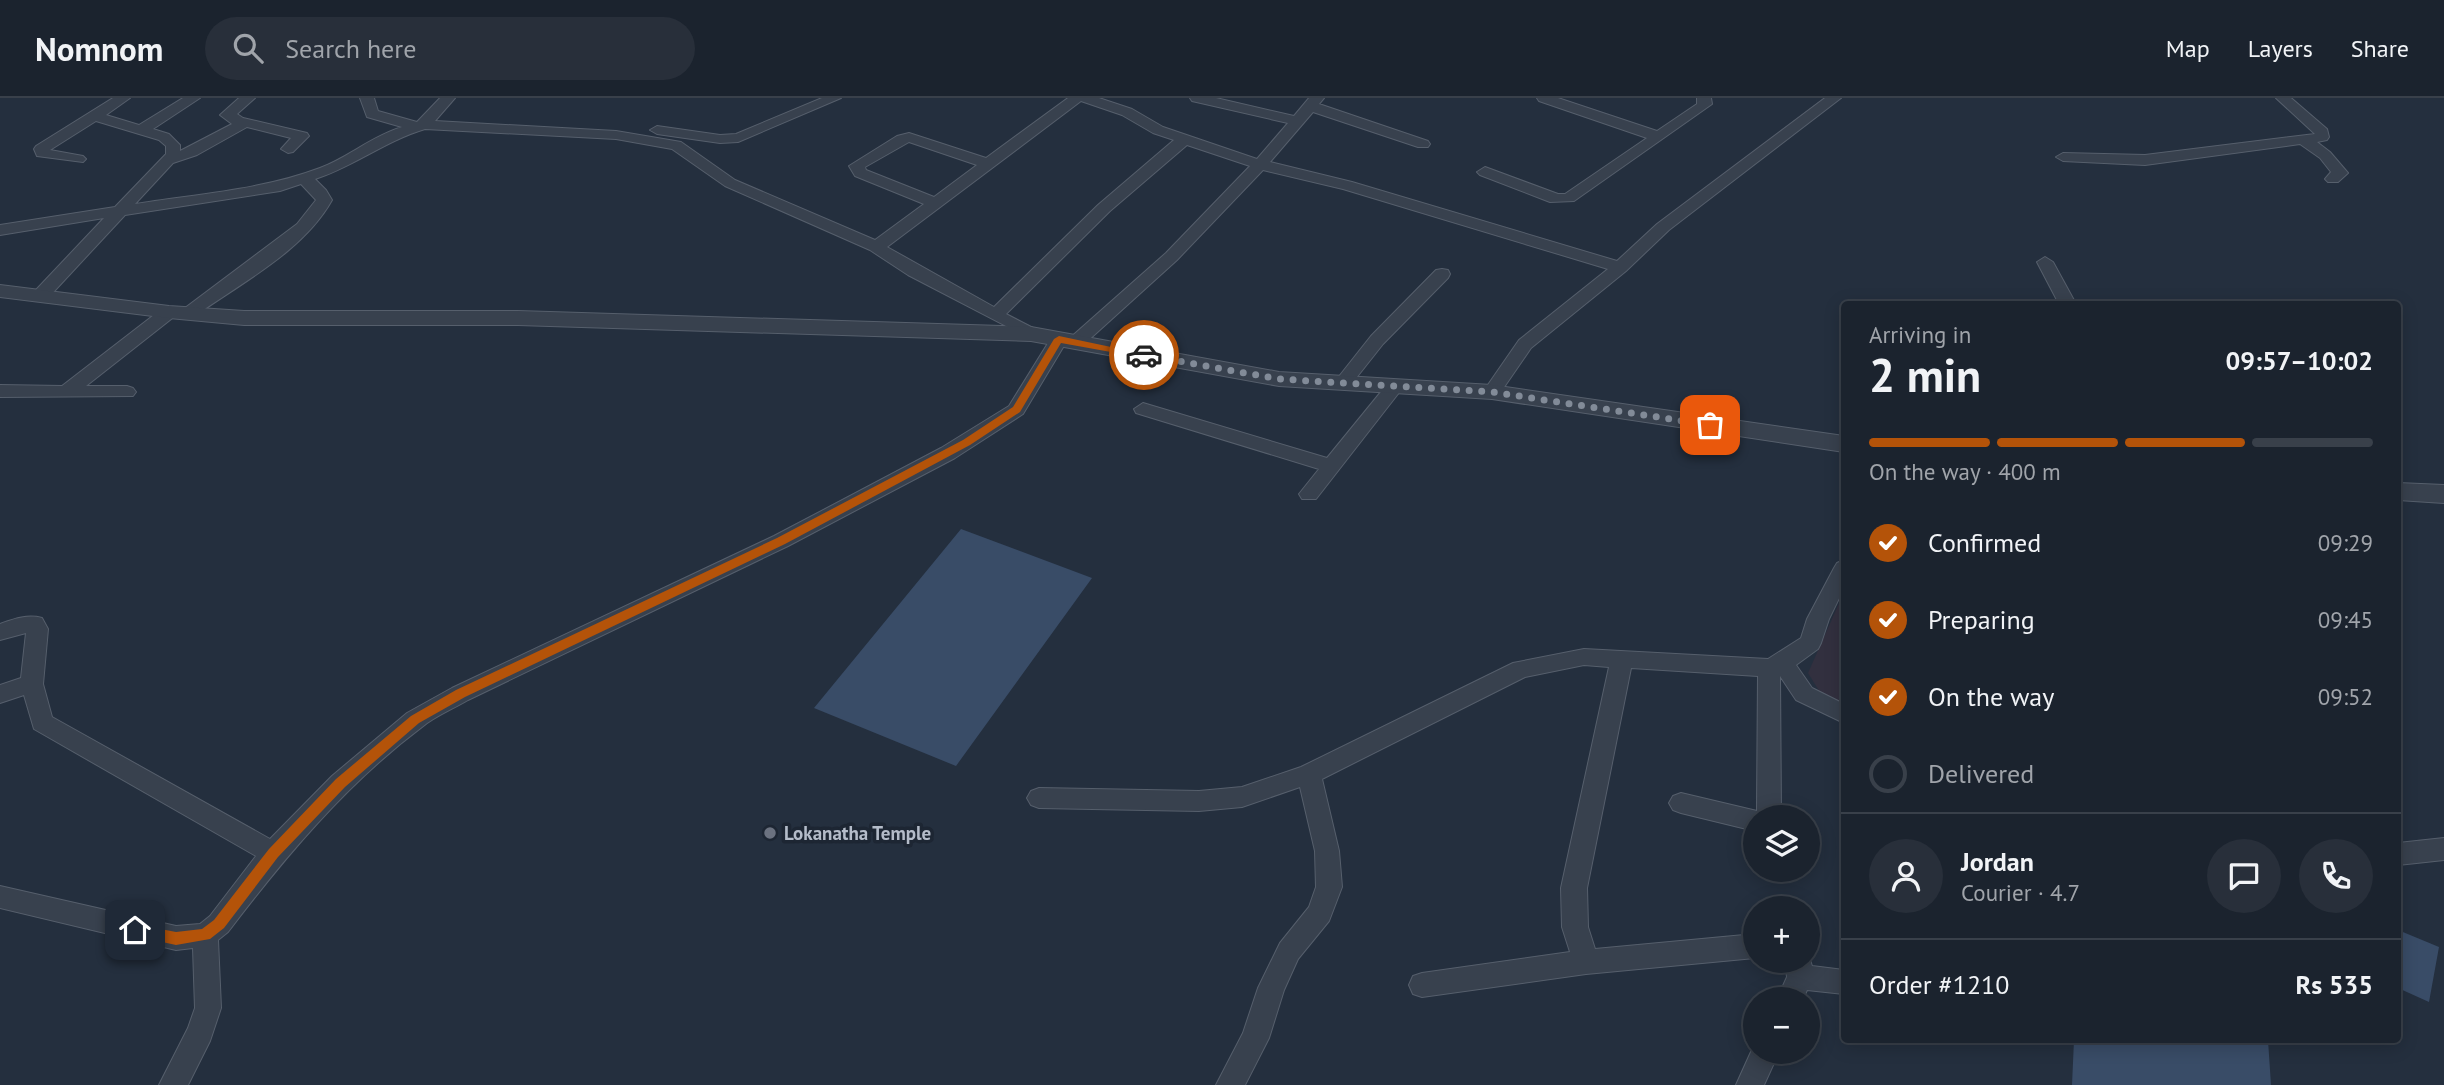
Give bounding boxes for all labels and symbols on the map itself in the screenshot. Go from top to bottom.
courier [1109,320,1179,390]
pin [1680,395,1740,455]
place label: Lokanatha Temple [784,821,931,845]
marker: Lokanatha Temple [762,825,778,841]
pin [105,900,165,960]

